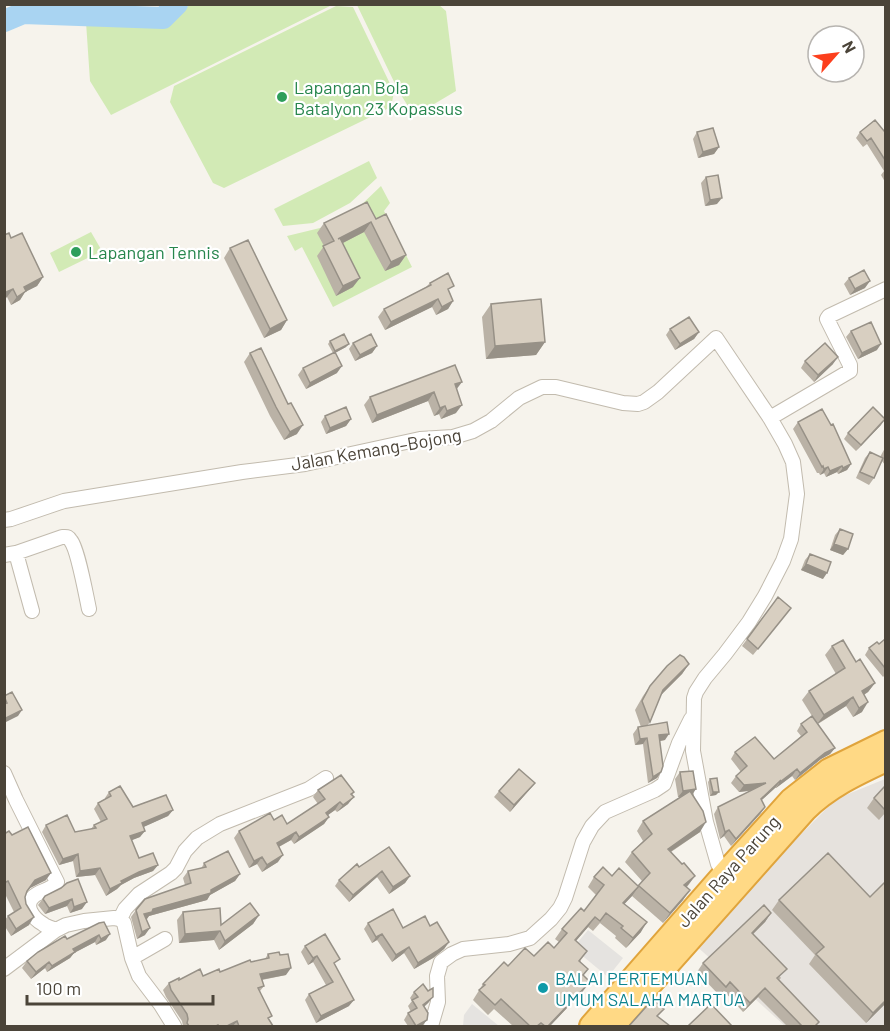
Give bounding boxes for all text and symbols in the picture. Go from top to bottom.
north arrow [806,24,866,84]
text: N [839,38,861,56]
place label: Lapangan Bola Batalyon 23 Kopassus [294,76,463,119]
marker: Lapangan Bola Batalyon 23 Kopassus [275,90,289,104]
place label: Lapangan Tennis [88,241,220,263]
marker: Lapangan Tennis [69,245,83,259]
street label: Jalan Kemang–Bojong [289,423,463,475]
street label: Jalan Raya Parung [672,811,784,931]
place label: BALAI PERTEMUAN UMUM SALAHA MARTUA [555,967,745,1010]
scale bar [27,968,213,1006]
text: 100 m [36,977,81,999]
marker: BALAI PERTEMUAN UMUM SALAHA MARTUA [536,981,550,995]

